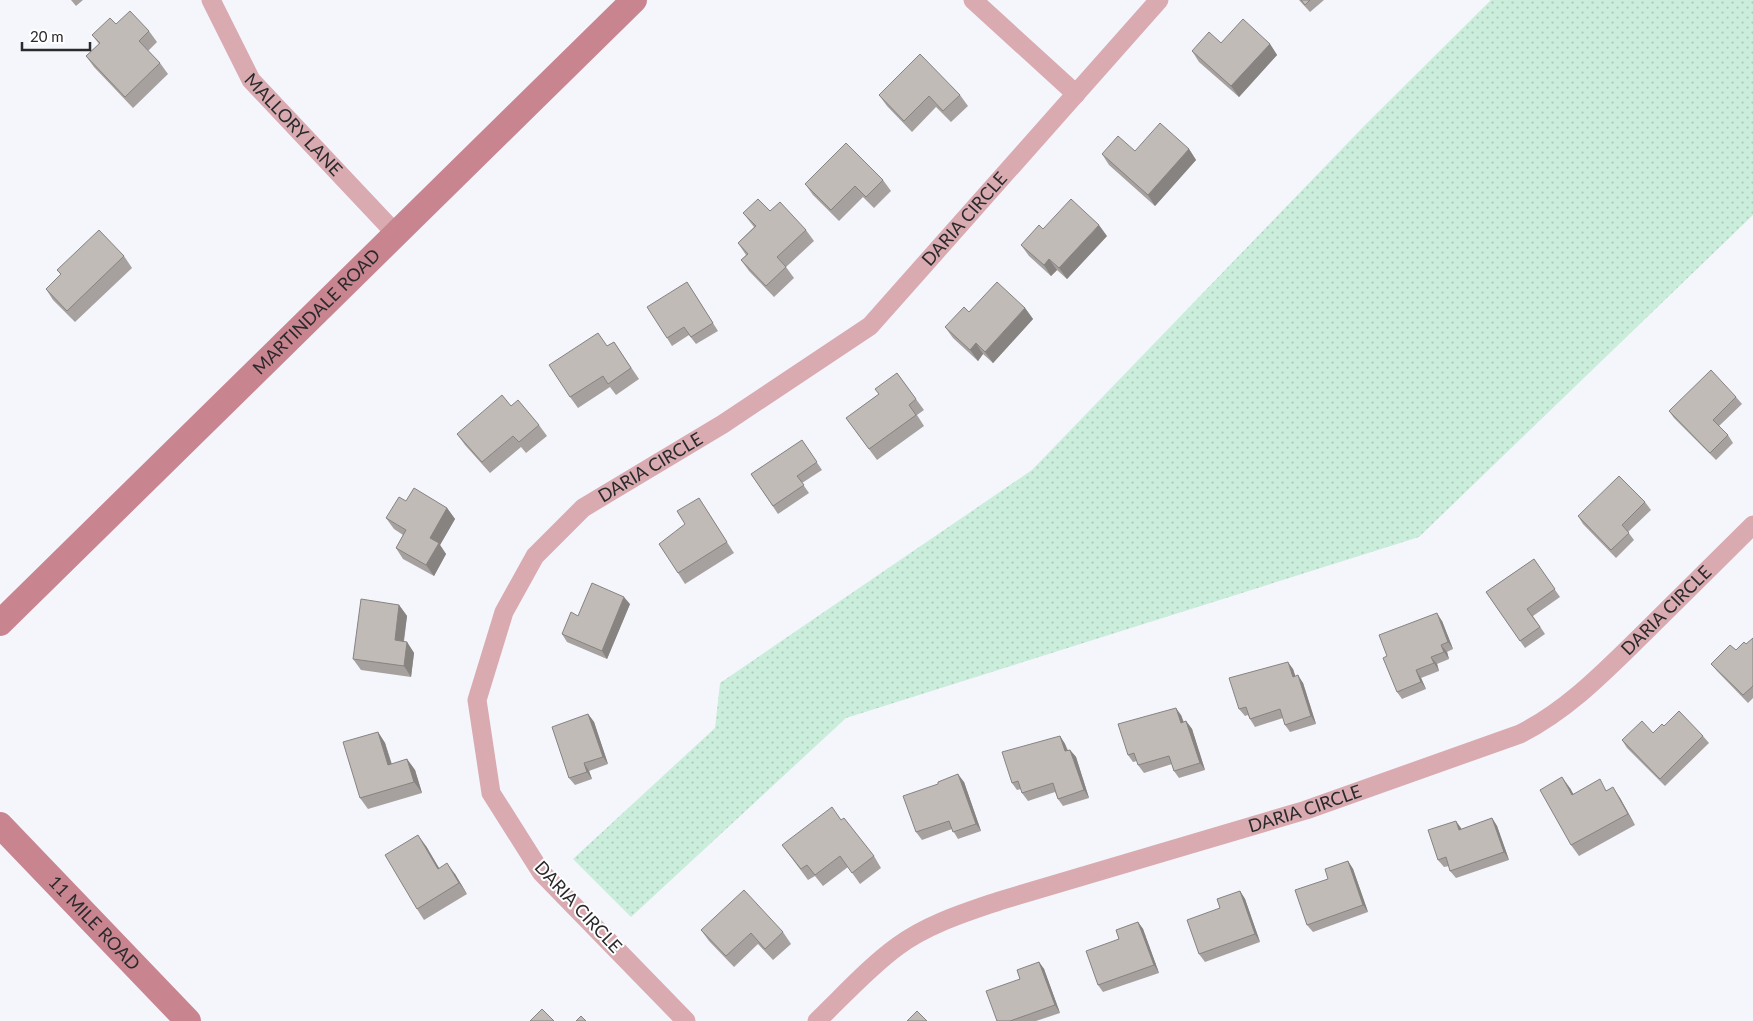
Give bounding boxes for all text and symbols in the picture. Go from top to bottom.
scale bar [22,20,90,52]
text: 20 m [30,27,64,45]
street label: MALLORY LANE [240,68,347,180]
street label: DARIA CIRCLE [917,167,1011,270]
street label: MARTINDALE ROAD [248,244,384,379]
street label: DARIA CIRCLE [594,427,706,506]
street label: DARIA CIRCLE [1616,561,1715,659]
street label: DARIA CIRCLE [1245,779,1364,837]
street label: DARIA CIRCLE [530,856,627,957]
street label: 11 MILE ROAD [44,871,145,974]

